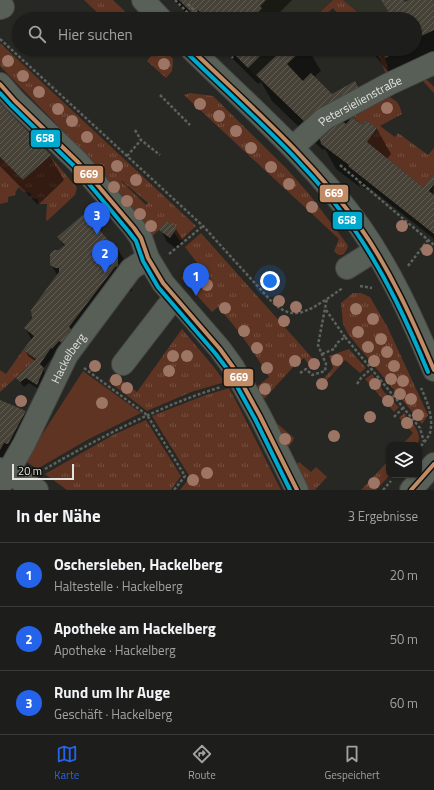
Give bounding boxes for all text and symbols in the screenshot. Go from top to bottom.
search box [12,12,422,56]
icon: search [26,23,48,45]
text: Hier suchen [58,23,133,46]
street label: Petersielienstraße [313,70,405,130]
line badge: 658 [30,129,61,148]
text: 658 [36,130,54,146]
line badge: 669 [73,165,104,184]
text: 669 [80,166,98,182]
line badge: 669 [319,184,349,203]
text: 669 [325,185,343,201]
pin: 3 [84,202,110,235]
line badge: 658 [332,211,363,230]
text: 658 [338,212,356,228]
pin: 2 [92,240,118,273]
pin: 1 [183,263,209,296]
your location [260,271,280,291]
street label: Hackelberg [45,328,90,387]
line badge: 669 [223,368,254,387]
text: 669 [230,369,248,385]
map controls [386,442,422,478]
button: layers [386,442,422,478]
scale bar [12,462,74,481]
text: 20 m [18,463,42,479]
text: In der Nähe [16,503,101,529]
text: 3 Ergebnisse [348,506,418,526]
text: Oschersleben, Hackelberg [54,553,222,576]
text: 1 [25,565,33,585]
text: 20 m [390,565,418,585]
text: Haltestelle · Hackelberg [54,576,183,596]
text: Apotheke am Hackelberg [54,617,216,640]
text: 2 [25,629,33,649]
text: 50 m [390,629,418,649]
text: Apotheke · Hackelberg [54,640,176,660]
text: Rund um Ihr Auge [54,681,170,704]
text: 3 [25,693,33,713]
text: 60 m [390,693,418,713]
text: Geschäft · Hackelberg [54,704,172,724]
tab: Karte [54,743,79,783]
tab: Route [188,743,216,783]
tab: Gespeichert [325,743,380,783]

